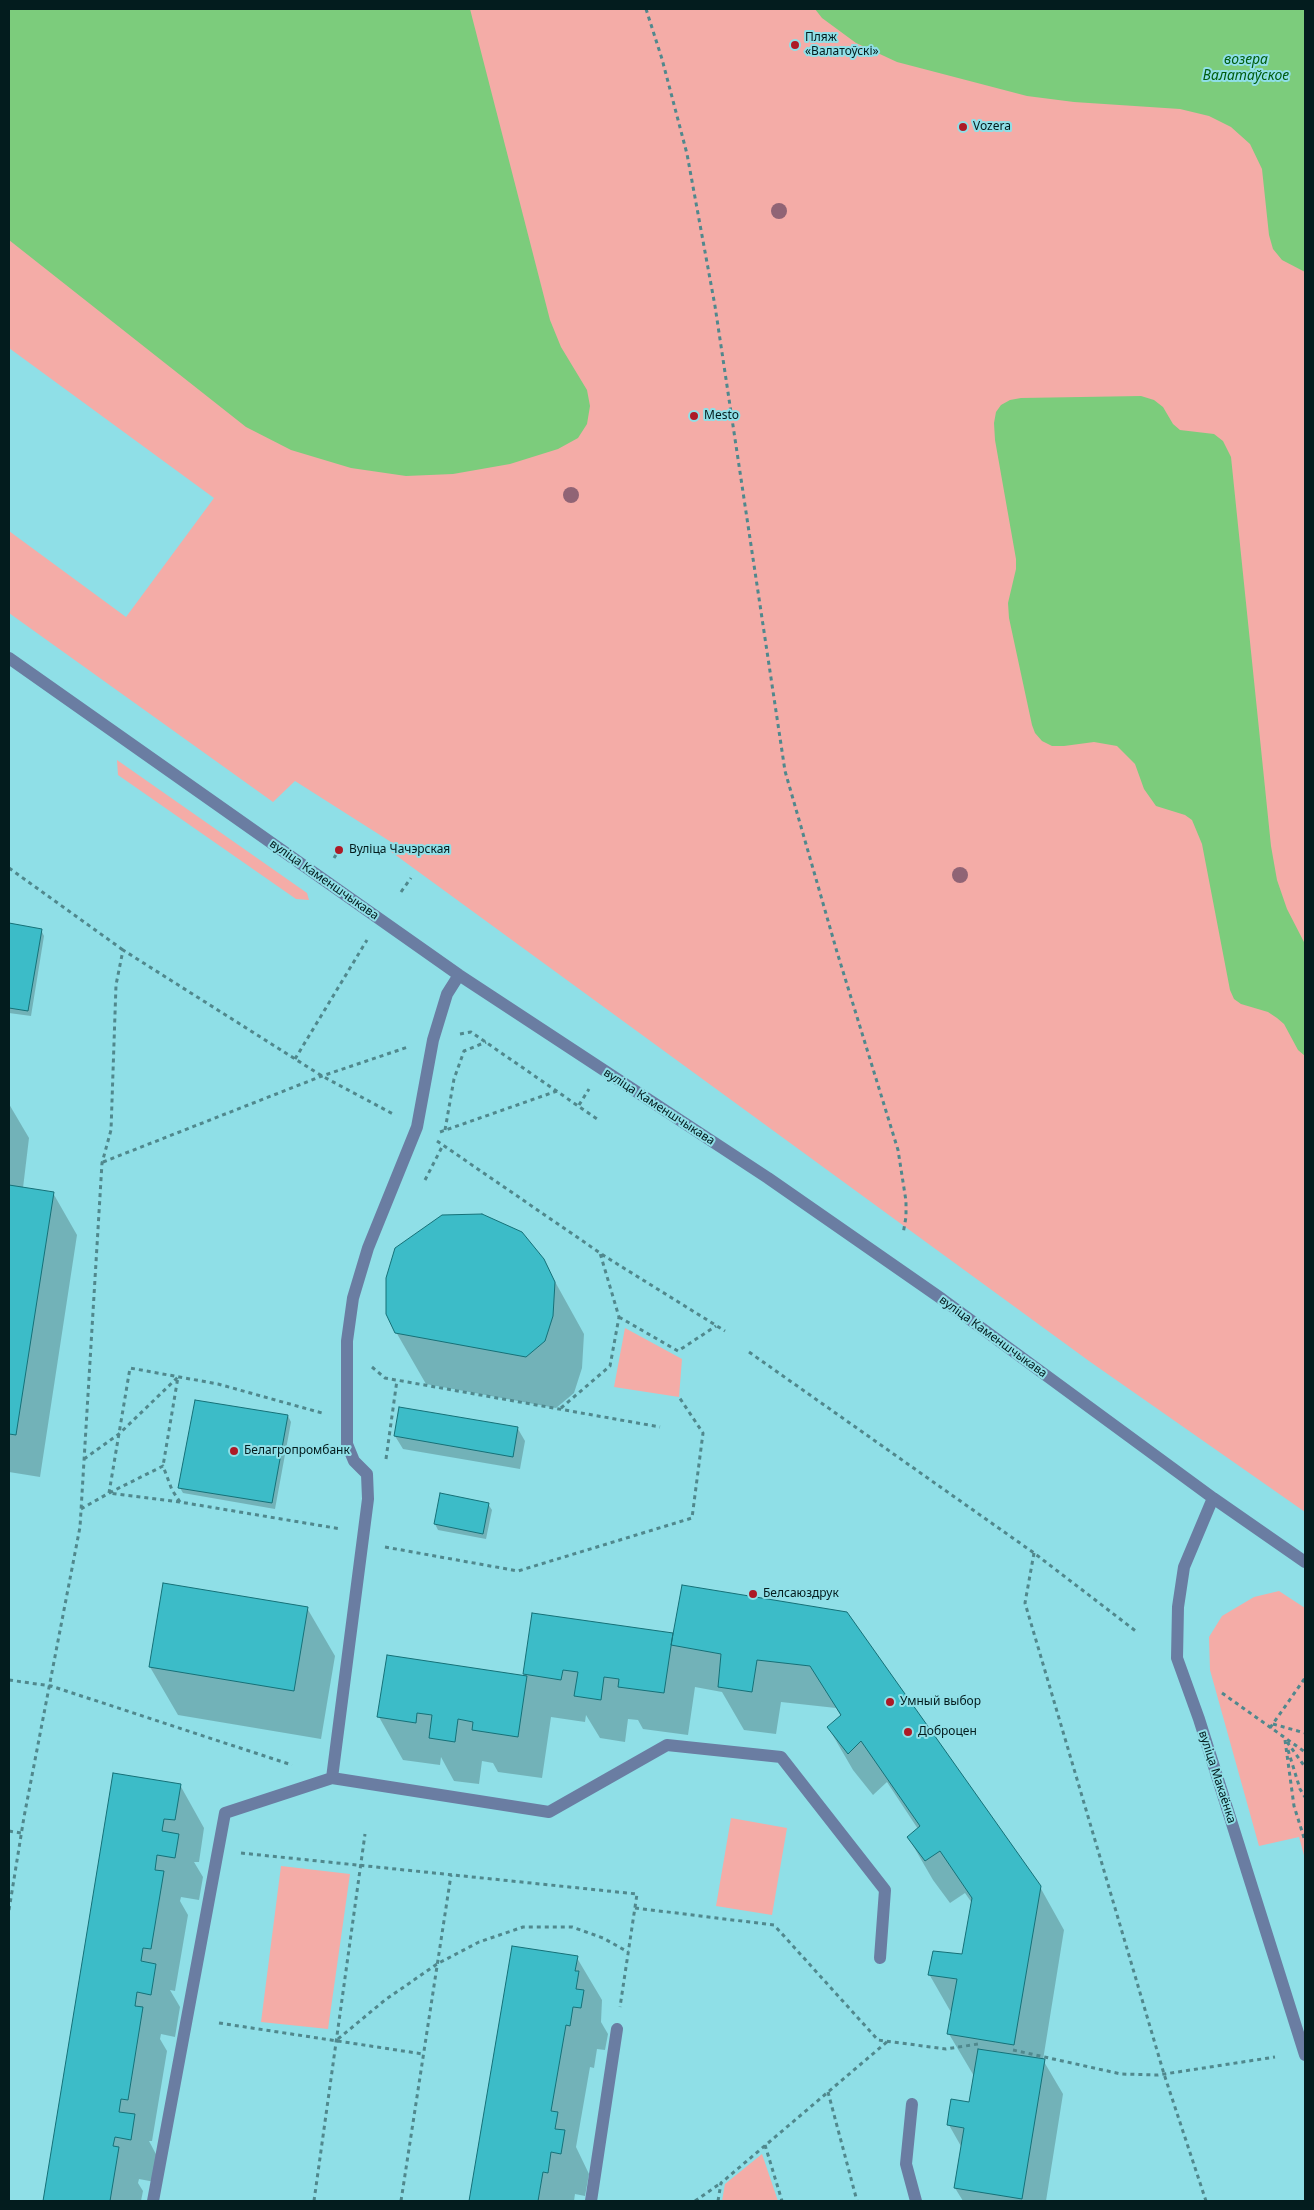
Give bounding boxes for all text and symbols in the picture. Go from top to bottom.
place label: Пляж «Валатоўскі» [805,31,879,59]
marker: Пляж «Валатоўскі» [789,39,801,51]
water label: возера Валатаўское [1203,52,1289,84]
place label: Vozera [973,120,1011,134]
marker: Vozera [957,121,969,133]
place label: Mesto [704,409,739,423]
marker: Mesto [688,410,700,422]
street label: вуліца Каменшчыкава [267,837,381,923]
place label: Вуліца Чачэрская [349,843,450,857]
marker: Вуліца Чачэрская [333,844,345,856]
street label: вуліца Каменшчыкава [601,1066,717,1148]
street label: вуліца Каменшчыкава [936,1293,1050,1381]
place label: Белагропромбанк [244,1444,350,1458]
marker: Белагропромбанк [228,1445,240,1457]
place label: Белсаюздрук [763,1587,839,1601]
marker: Белсаюздрук [747,1588,759,1600]
place label: Умный выбор [900,1695,981,1709]
marker: Умный выбор [884,1696,896,1708]
place label: Доброцен [918,1725,977,1739]
marker: Доброцен [902,1726,914,1738]
street label: вуліца Макаёнка [1195,1729,1239,1825]

